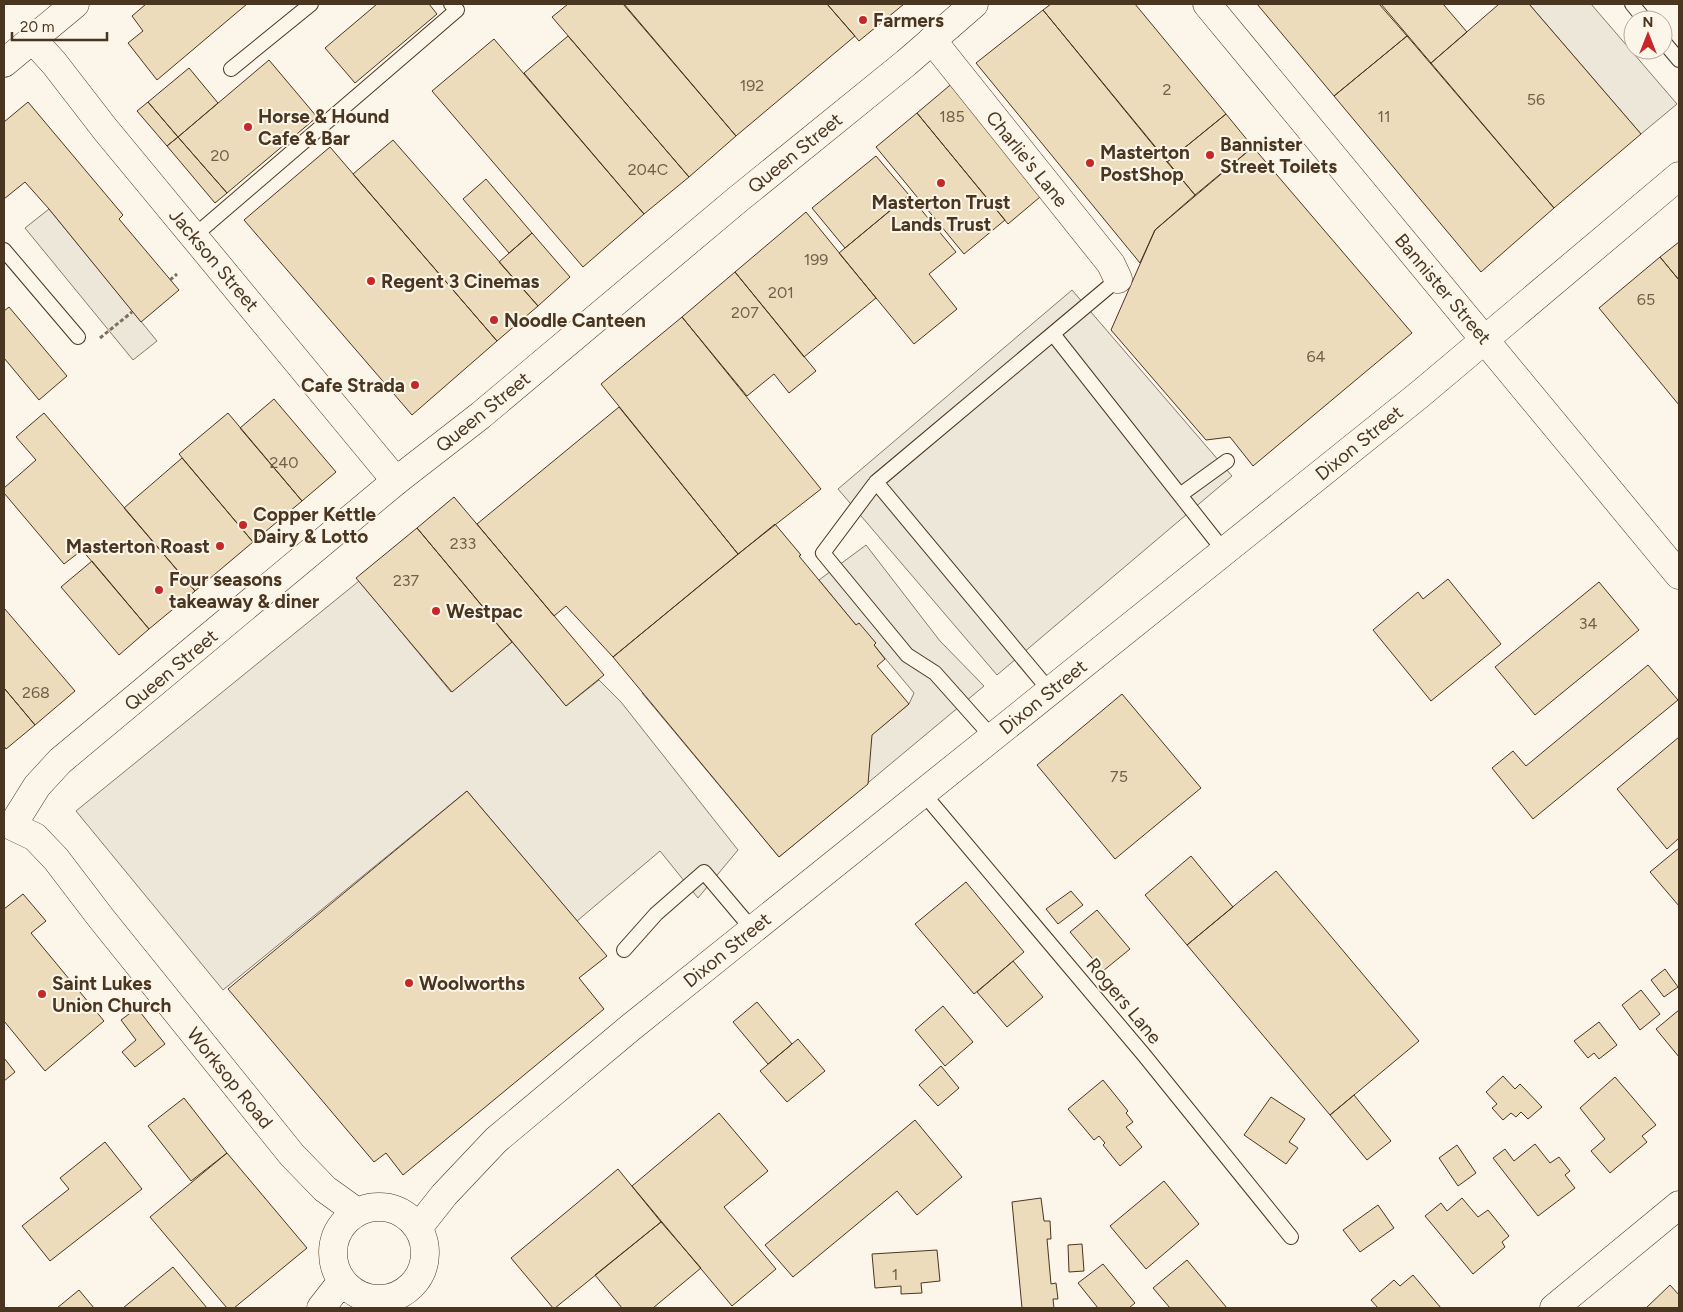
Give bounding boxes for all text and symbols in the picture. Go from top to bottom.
place label: Farmers [873,9,944,32]
scale bar [12,10,108,42]
north arrow [1623,10,1673,60]
marker: Farmers [857,14,869,26]
text: N [1643,14,1653,31]
text: 20 m [20,18,54,36]
house number: 192 [740,76,764,95]
house number: 2 [1163,80,1171,99]
house number: 56 [1527,90,1545,109]
place label: Horse & Hound Cafe & Bar [258,105,389,150]
street label: Charlie's Lane [981,106,1073,212]
house number: 185 [939,107,965,126]
house number: 11 [1377,107,1391,126]
street label: Queen Street [743,108,847,198]
marker: Horse & Hound Cafe & Bar [242,121,254,133]
place label: Bannister Street Toilets [1220,133,1337,178]
place label: Masterton PostShop [1100,141,1190,186]
house number: 20 [210,146,230,165]
marker: Bannister Street Toilets [1204,149,1216,161]
marker: Masterton PostShop [1084,157,1096,169]
house number: 204C [628,160,668,179]
marker: Masterton Trust Lands Trust [935,177,947,189]
place label: Masterton Trust Lands Trust [871,191,1011,236]
street label: Jackson Street [164,204,264,316]
street label: Bannister Street [1390,229,1496,349]
house number: 199 [804,250,828,269]
place label: Regent 3 Cinemas [381,270,540,293]
marker: Regent 3 Cinemas [365,275,377,287]
house number: 201 [768,283,794,302]
house number: 65 [1637,290,1655,309]
house number: 207 [731,303,759,322]
place label: Noodle Canteen [504,309,646,332]
marker: Noodle Canteen [488,314,500,326]
house number: 64 [1307,347,1326,366]
street label: Queen Street [431,367,535,457]
place label: Cafe Strada [301,374,405,397]
marker: Cafe Strada [409,379,421,391]
street label: Dixon Street [1311,401,1407,485]
house number: 240 [269,453,299,472]
place label: Copper Kettle Dairy & Lotto [253,503,376,548]
marker: Copper Kettle Dairy & Lotto [237,519,249,531]
house number: 233 [450,534,476,553]
place label: Masterton Roast [66,535,210,558]
marker: Masterton Roast [214,540,226,552]
place label: Four seasons takeaway & diner [169,568,319,613]
house number: 237 [393,571,420,590]
marker: Four seasons takeaway & diner [153,584,165,596]
place label: Westpac [446,600,523,623]
marker: Westpac [430,605,442,617]
house number: 34 [1579,614,1597,633]
street label: Queen Street [120,624,222,716]
street label: Dixon Street [995,655,1091,739]
house number: 268 [22,683,50,702]
house number: 75 [1110,767,1128,786]
street label: Dixon Street [679,908,775,992]
street label: Rogers Lane [1081,953,1167,1049]
place label: Saint Lukes Union Church [52,972,171,1017]
place label: Woolworths [419,972,525,995]
marker: Woolworths [403,977,415,989]
marker: Saint Lukes Union Church [36,988,48,1000]
street label: Worksop Road [182,1023,278,1133]
house number: 1 [892,1265,898,1284]

